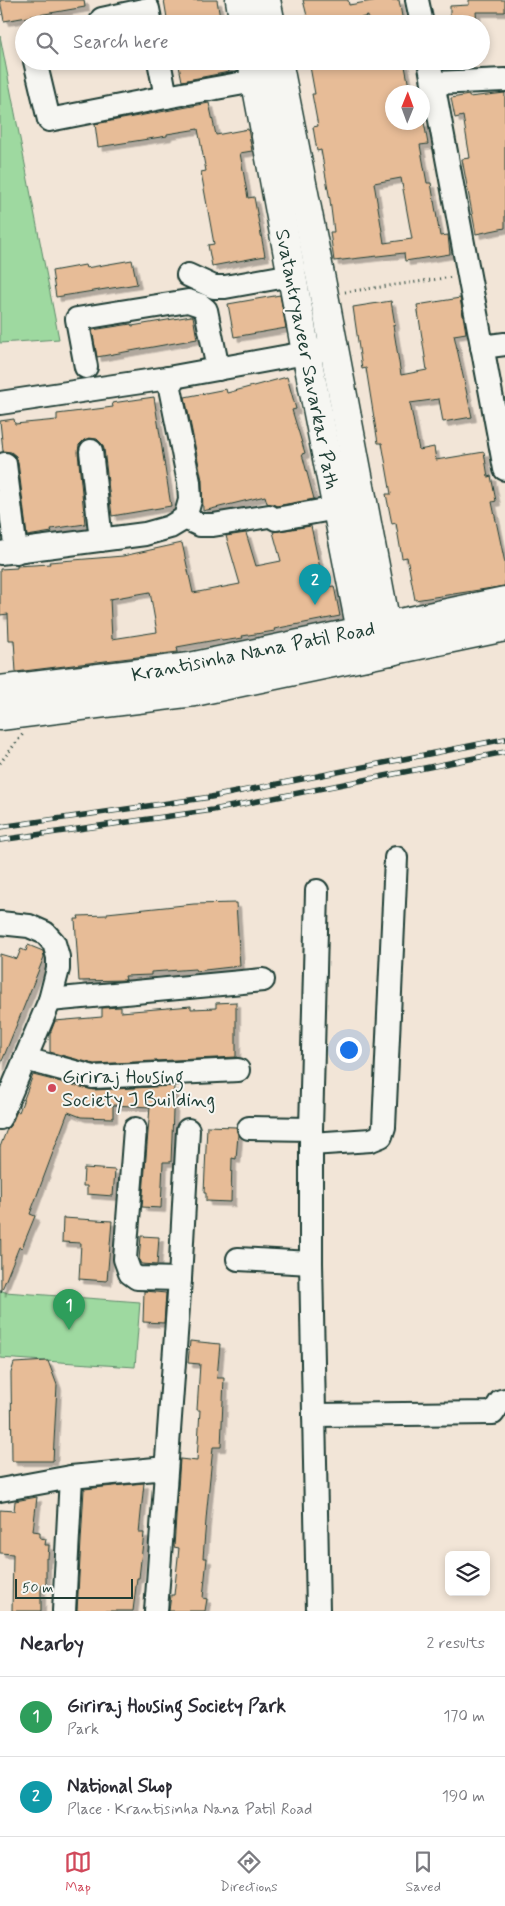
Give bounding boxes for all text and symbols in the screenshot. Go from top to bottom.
search box [15,15,490,70]
icon: search [33,29,61,57]
text: Search here [73,30,169,55]
north arrow [385,85,430,130]
street label: Svatantryaveer Savarkar Path [268,227,345,492]
pin: 2 [299,564,331,605]
street label: Krantisinha Nana Patil Road [129,616,377,689]
your location [336,1037,362,1063]
place label: Giriraj Housing Society J Building [62,1064,215,1114]
marker: Giriraj Housing Society J Building [46,1082,58,1094]
pin: 1 [53,1289,85,1330]
map controls [445,1551,490,1596]
button: layers [445,1551,490,1596]
scale bar [15,1576,132,1599]
text: 50 m [22,1579,53,1597]
text: Nearby [20,1630,84,1658]
text: 2 results [427,1633,485,1654]
text: Giriraj Housing Society Park [67,1694,286,1719]
text: 1 [32,1706,40,1727]
text: 170 m [443,1706,485,1727]
text: Park [67,1719,99,1740]
text: National Shop [67,1774,173,1799]
text: 2 [32,1786,40,1807]
text: 190 m [442,1786,485,1807]
text: Place · Krantisinha Nana Patil Road [67,1799,312,1820]
tab: Map [64,1848,92,1896]
tab: Directions [220,1848,278,1896]
tab: Saved [406,1848,441,1896]

